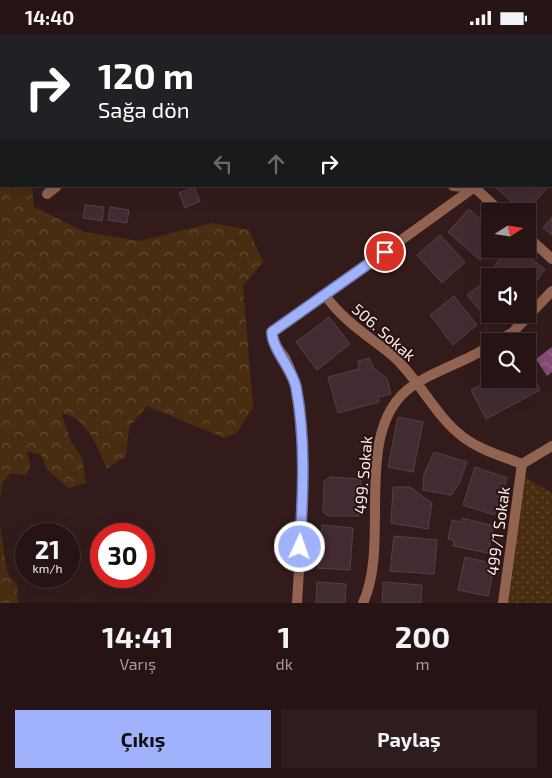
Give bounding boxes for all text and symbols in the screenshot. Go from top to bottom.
text: 14:40 [25,6,74,29]
text: 120 m [98,54,194,96]
icon: right [15,55,80,120]
text: Sağa dön [98,96,189,122]
icon: left [209,150,237,178]
icon: ahead [262,150,290,178]
icon: right [315,150,343,178]
north arrow [481,203,536,257]
map controls [481,203,536,388]
pin [364,231,406,273]
icon: arrive [371,238,399,266]
button: sound [481,268,536,323]
street label: 506. Sokak [349,299,420,364]
button: search [481,333,536,388]
street label: 499. Sokak [350,435,375,515]
street label: 499/1 Sokak [482,485,513,577]
position arrow [273,520,325,572]
speed limit sign: 30 [90,523,155,588]
text: 21 [35,534,60,564]
text: km/h [33,561,62,575]
text: 14:41 [102,618,174,654]
text: 1 [278,618,291,654]
text: 200 [395,618,450,654]
text: Varış [120,654,156,673]
text: dk [276,654,293,673]
text: m [415,654,429,673]
button: Çıkış [15,710,271,768]
button: Paylaş [281,710,537,768]

